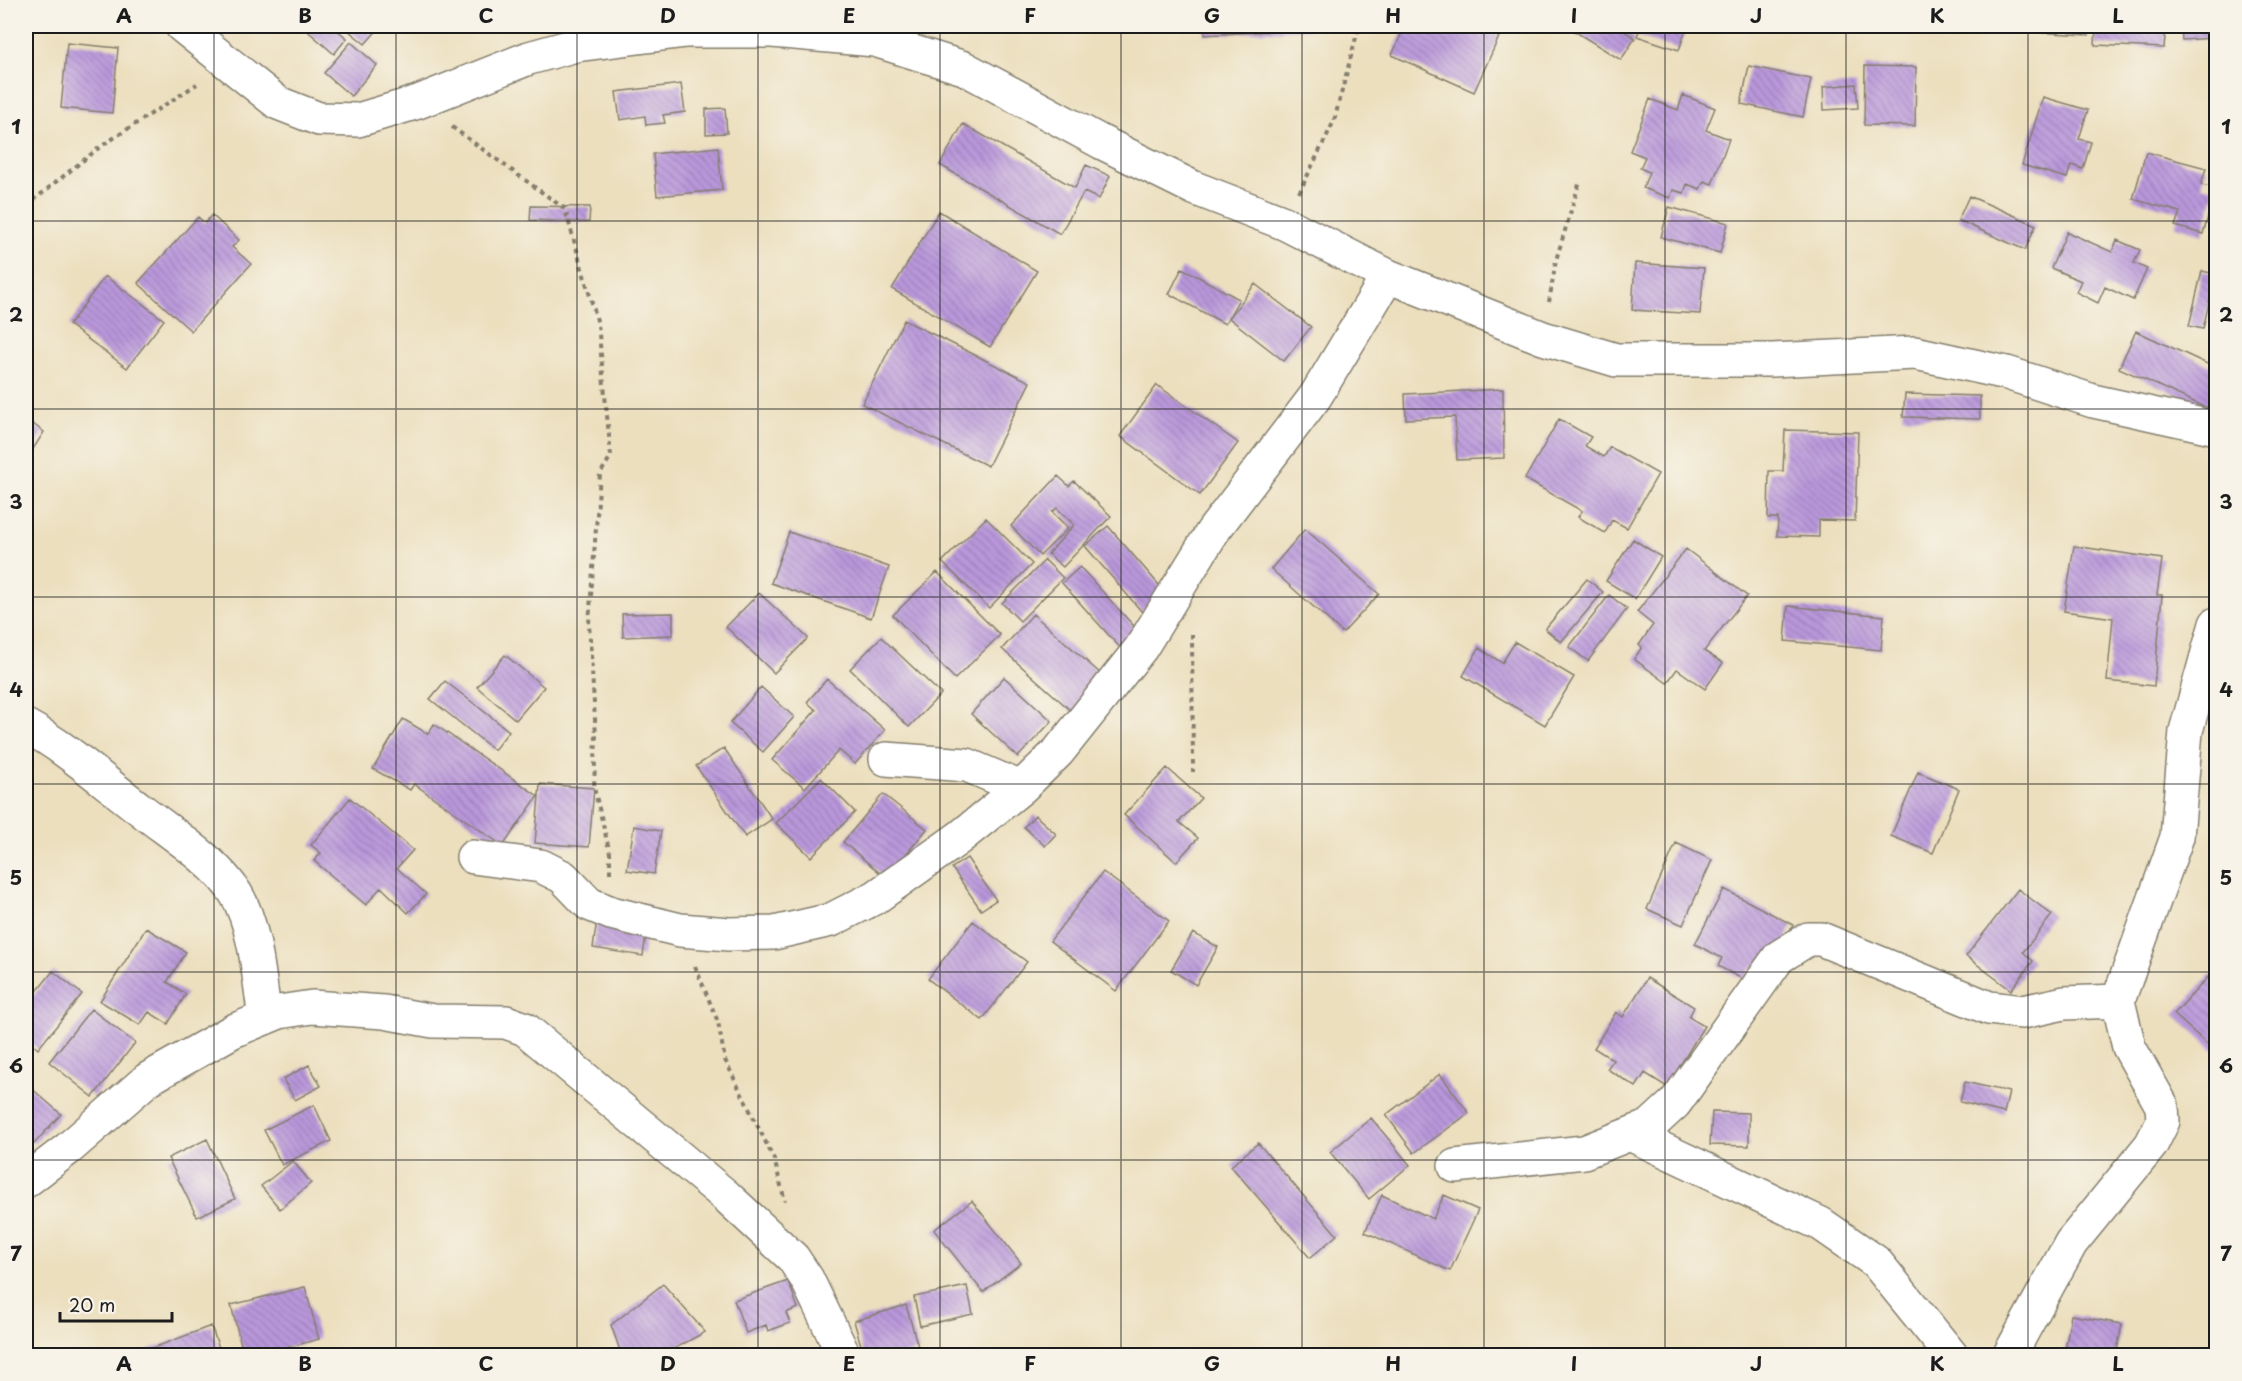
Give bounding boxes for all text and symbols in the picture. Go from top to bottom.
text: A [116,0,132,30]
text: B [298,0,312,30]
text: C [478,0,494,30]
text: D [660,0,676,30]
text: E [843,0,855,30]
text: F [1024,0,1036,30]
text: G [1204,0,1220,30]
text: H [1385,0,1401,30]
text: I [1571,0,1577,30]
text: J [1750,0,1762,30]
text: K [1930,0,1945,30]
text: L [2112,0,2124,30]
text: 1 [11,111,21,141]
text: 1 [2221,111,2231,141]
text: 2 [9,299,23,329]
text: 2 [2219,299,2233,329]
text: 3 [9,486,23,516]
text: 3 [2219,486,2233,516]
text: 4 [9,674,23,704]
text: 4 [2219,674,2233,704]
text: 5 [10,862,22,892]
text: 5 [2220,862,2232,892]
text: 6 [9,1050,23,1080]
text: 6 [2219,1050,2233,1080]
text: 7 [10,1238,22,1268]
text: 7 [2220,1238,2232,1268]
scale bar [60,1285,172,1323]
text: 20 m [69,1291,115,1318]
text: A [116,1348,132,1378]
text: B [298,1348,312,1378]
text: C [478,1348,494,1378]
text: D [660,1348,676,1378]
text: E [843,1348,855,1378]
text: F [1024,1348,1036,1378]
text: G [1204,1348,1220,1378]
text: H [1385,1348,1401,1378]
text: I [1571,1348,1577,1378]
text: J [1750,1348,1762,1378]
text: K [1930,1348,1945,1378]
text: L [2112,1348,2124,1378]

